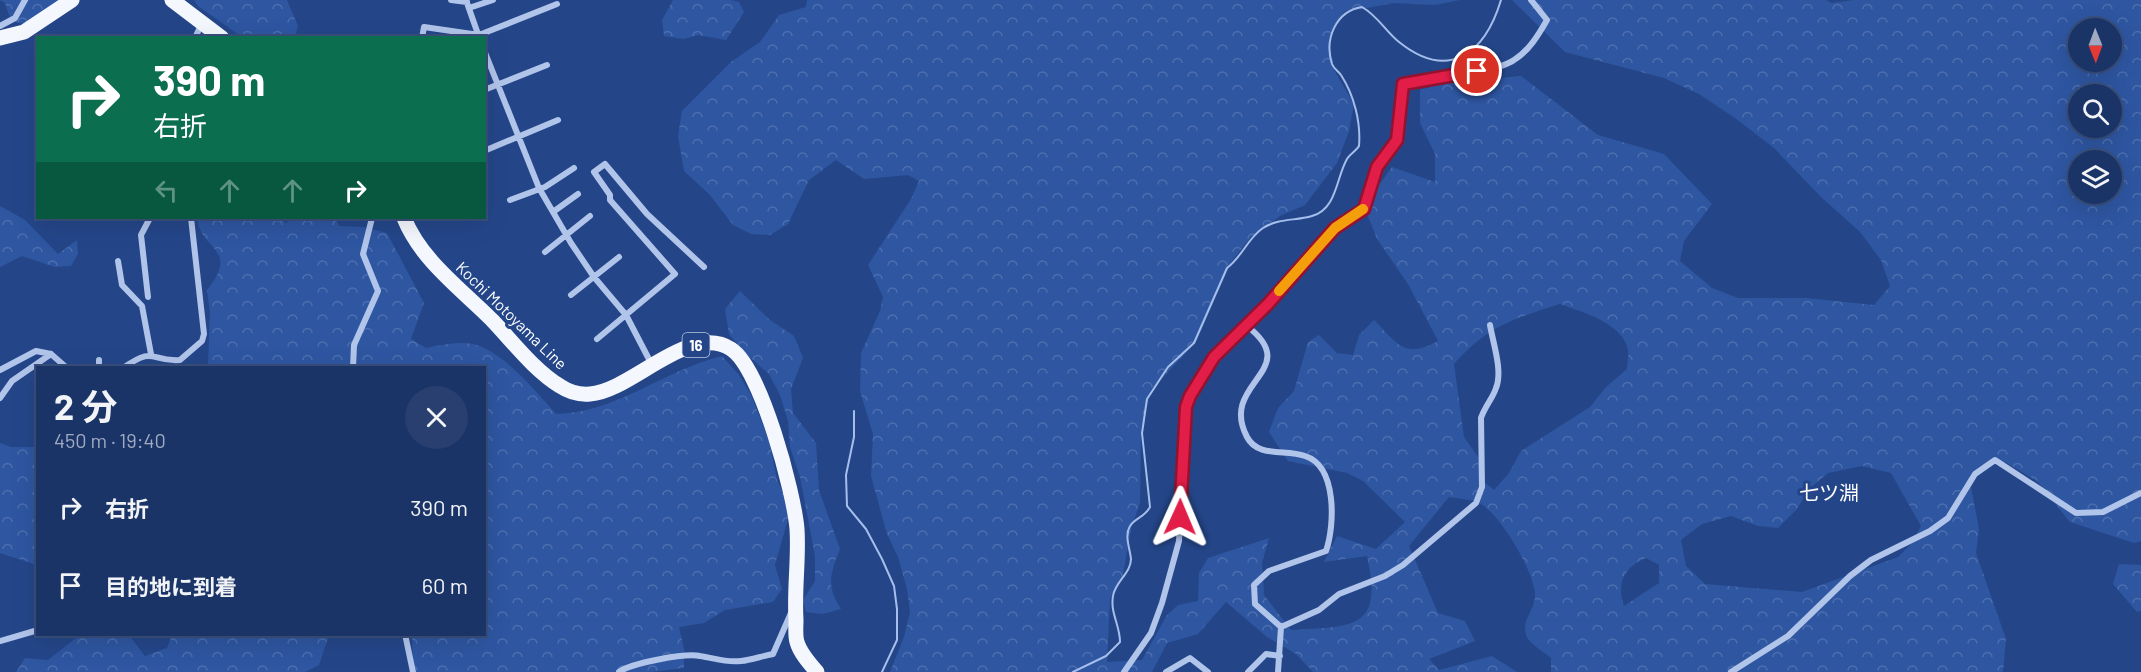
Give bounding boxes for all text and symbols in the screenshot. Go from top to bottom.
north arrow [2068,18,2122,72]
map controls [2068,18,2122,204]
pin [1451,45,1502,96]
text: 390 m [153,54,265,104]
icon: arrive [1460,54,1493,87]
icon: right [54,60,132,138]
button: search [2068,84,2122,138]
text: 右折 [153,109,207,141]
button: layers [2068,150,2122,204]
icon: left [150,174,183,207]
icon: ahead [213,174,246,207]
icon: ahead [276,174,309,207]
icon: right [339,174,372,207]
street label: Kochi Motoyama Line [453,257,571,373]
road number: 16 [682,333,710,357]
text: 2 分 [54,384,117,427]
button: close [405,386,468,449]
text: 450 m · 19:40 [54,428,166,452]
district label: 七ツ淵 [1799,480,1859,504]
position arrow [1148,485,1212,549]
icon: right [54,491,87,524]
text: 390 m [410,494,468,520]
text: 右折 [105,495,149,521]
icon: arrive [54,569,87,602]
text: 60 m [422,572,468,598]
text: 目的地に到着 [105,573,237,599]

